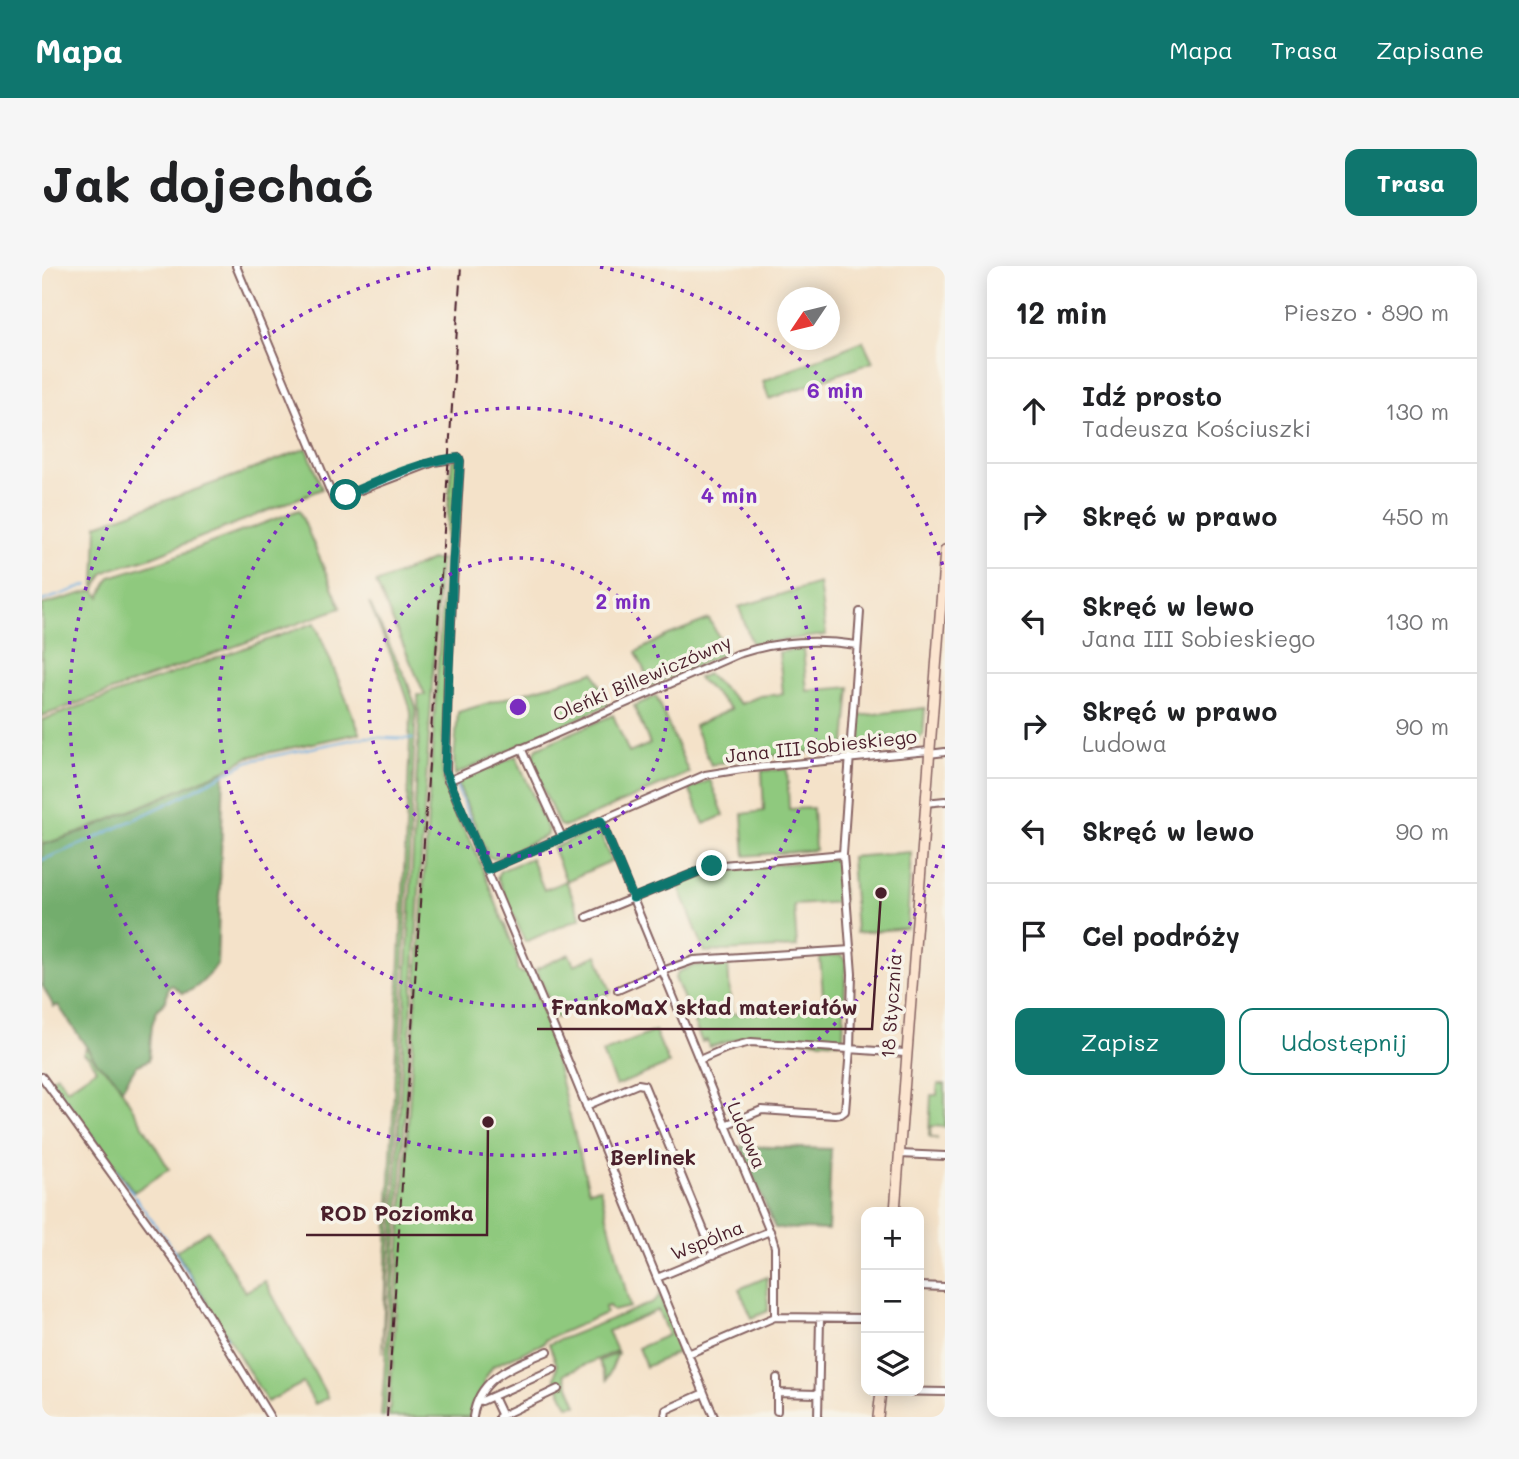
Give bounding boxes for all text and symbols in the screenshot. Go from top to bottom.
text: Mapa [35,28,123,71]
text: Mapa [1169,34,1233,65]
text: Trasa [1271,34,1338,65]
text: Zapisane [1376,34,1484,65]
button: Trasa [1345,149,1477,216]
text: Jak dojechać [42,151,374,214]
north arrow [777,287,840,350]
text: 12 min [1015,292,1107,332]
text: Pieszo · 890 m [1284,297,1449,327]
text: 6 min [807,376,863,403]
text: Idź prosto [1082,379,1222,413]
icon: ahead [1015,392,1053,430]
text: 130 m [1385,396,1449,426]
text: Tadeusza Kościuszki [1082,413,1311,443]
route start [330,479,361,510]
text: 4 min [701,481,757,508]
icon: right [1015,497,1053,535]
text: Skręć w prawo [1082,499,1277,533]
text: 450 m [1382,501,1449,531]
text: 2 min [595,587,651,614]
text: Skręć w lewo [1082,589,1254,623]
icon: left [1015,602,1053,640]
text: 130 m [1385,606,1449,636]
text: Jana III Sobieskiego [1082,623,1315,653]
street label: Oleńki Billewiczówny [549,629,735,727]
text: Skręć w prawo [1082,694,1277,728]
centre of rings [506,695,530,719]
icon: right [1015,707,1053,745]
text: 90 m [1396,711,1449,741]
street label: Jana III Sobieskiego [724,723,918,768]
text: Ludowa [1082,728,1167,758]
icon: left [1015,812,1053,850]
text: Skręć w lewo [1082,814,1254,848]
text: 90 m [1396,816,1449,846]
route end [696,850,727,881]
icon: arrive [1015,917,1053,955]
text: Cel podróży [1082,919,1240,953]
street label: 18 Stycznia [874,953,907,1059]
callout: FrankoMaX skład materiałów [537,987,872,1029]
text: FrankoMaX skład materiałów [550,993,858,1020]
button: Zapisz [1015,1008,1225,1075]
button: Udostępnij [1239,1008,1449,1075]
street label: Ludowa [722,1098,773,1172]
district label: Berlinek [610,1143,696,1170]
callout: ROD Poziomka [306,1193,487,1235]
text: ROD Poziomka [320,1199,474,1226]
map controls [861,1207,924,1396]
button: + [861,1207,924,1270]
street label: Wspólna [667,1214,747,1265]
button: − [861,1270,924,1333]
button: layers [861,1333,924,1396]

